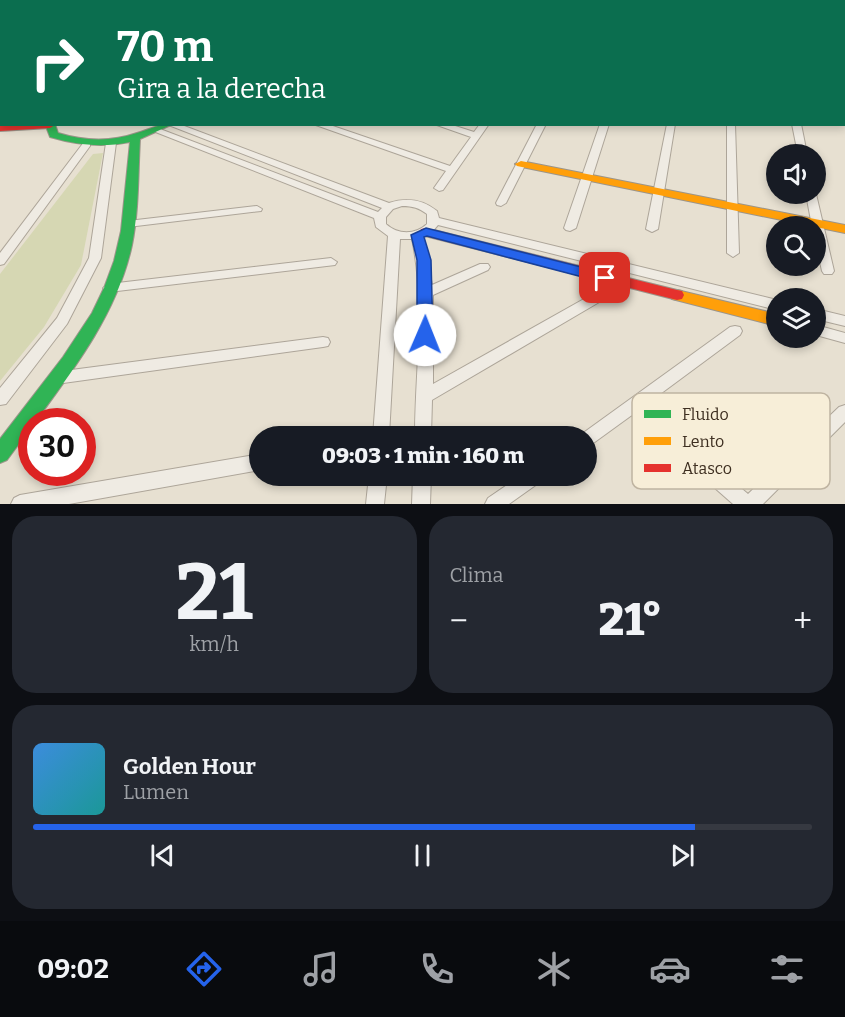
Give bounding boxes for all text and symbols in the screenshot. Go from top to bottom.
text: 70 m [117,22,213,72]
icon: right [18,24,96,102]
text: Gira a la derecha [117,73,326,105]
map controls [766,144,826,348]
button: sound [766,144,826,204]
button: search [766,216,826,276]
pin [579,252,630,303]
icon: arrive [588,261,621,294]
button: layers [766,288,826,348]
position arrow [393,303,457,367]
legend [632,393,830,489]
text: Fluido [682,405,729,424]
speed limit sign: 30 [18,408,96,486]
text: Lento [682,432,724,451]
text: 09:03 · 1 min · 160 m [322,442,524,469]
text: Atasco [682,459,732,478]
text: 21 [175,546,253,640]
text: Clima [450,563,504,587]
text: 21° [599,593,662,647]
text: − [450,601,468,641]
text: + [793,601,812,641]
text: km/h [190,632,239,656]
text: Golden Hour [123,753,256,780]
text: Lumen [123,780,189,804]
icon: previous [146,839,179,872]
icon: pause [406,839,439,872]
icon: next [666,839,699,872]
icon: directions [183,948,225,990]
icon: music [300,948,342,990]
icon: phone [416,948,458,990]
icon: climate [533,948,575,990]
icon: car [649,948,691,990]
icon: filters [766,948,808,990]
text: 09:02 [37,953,109,985]

